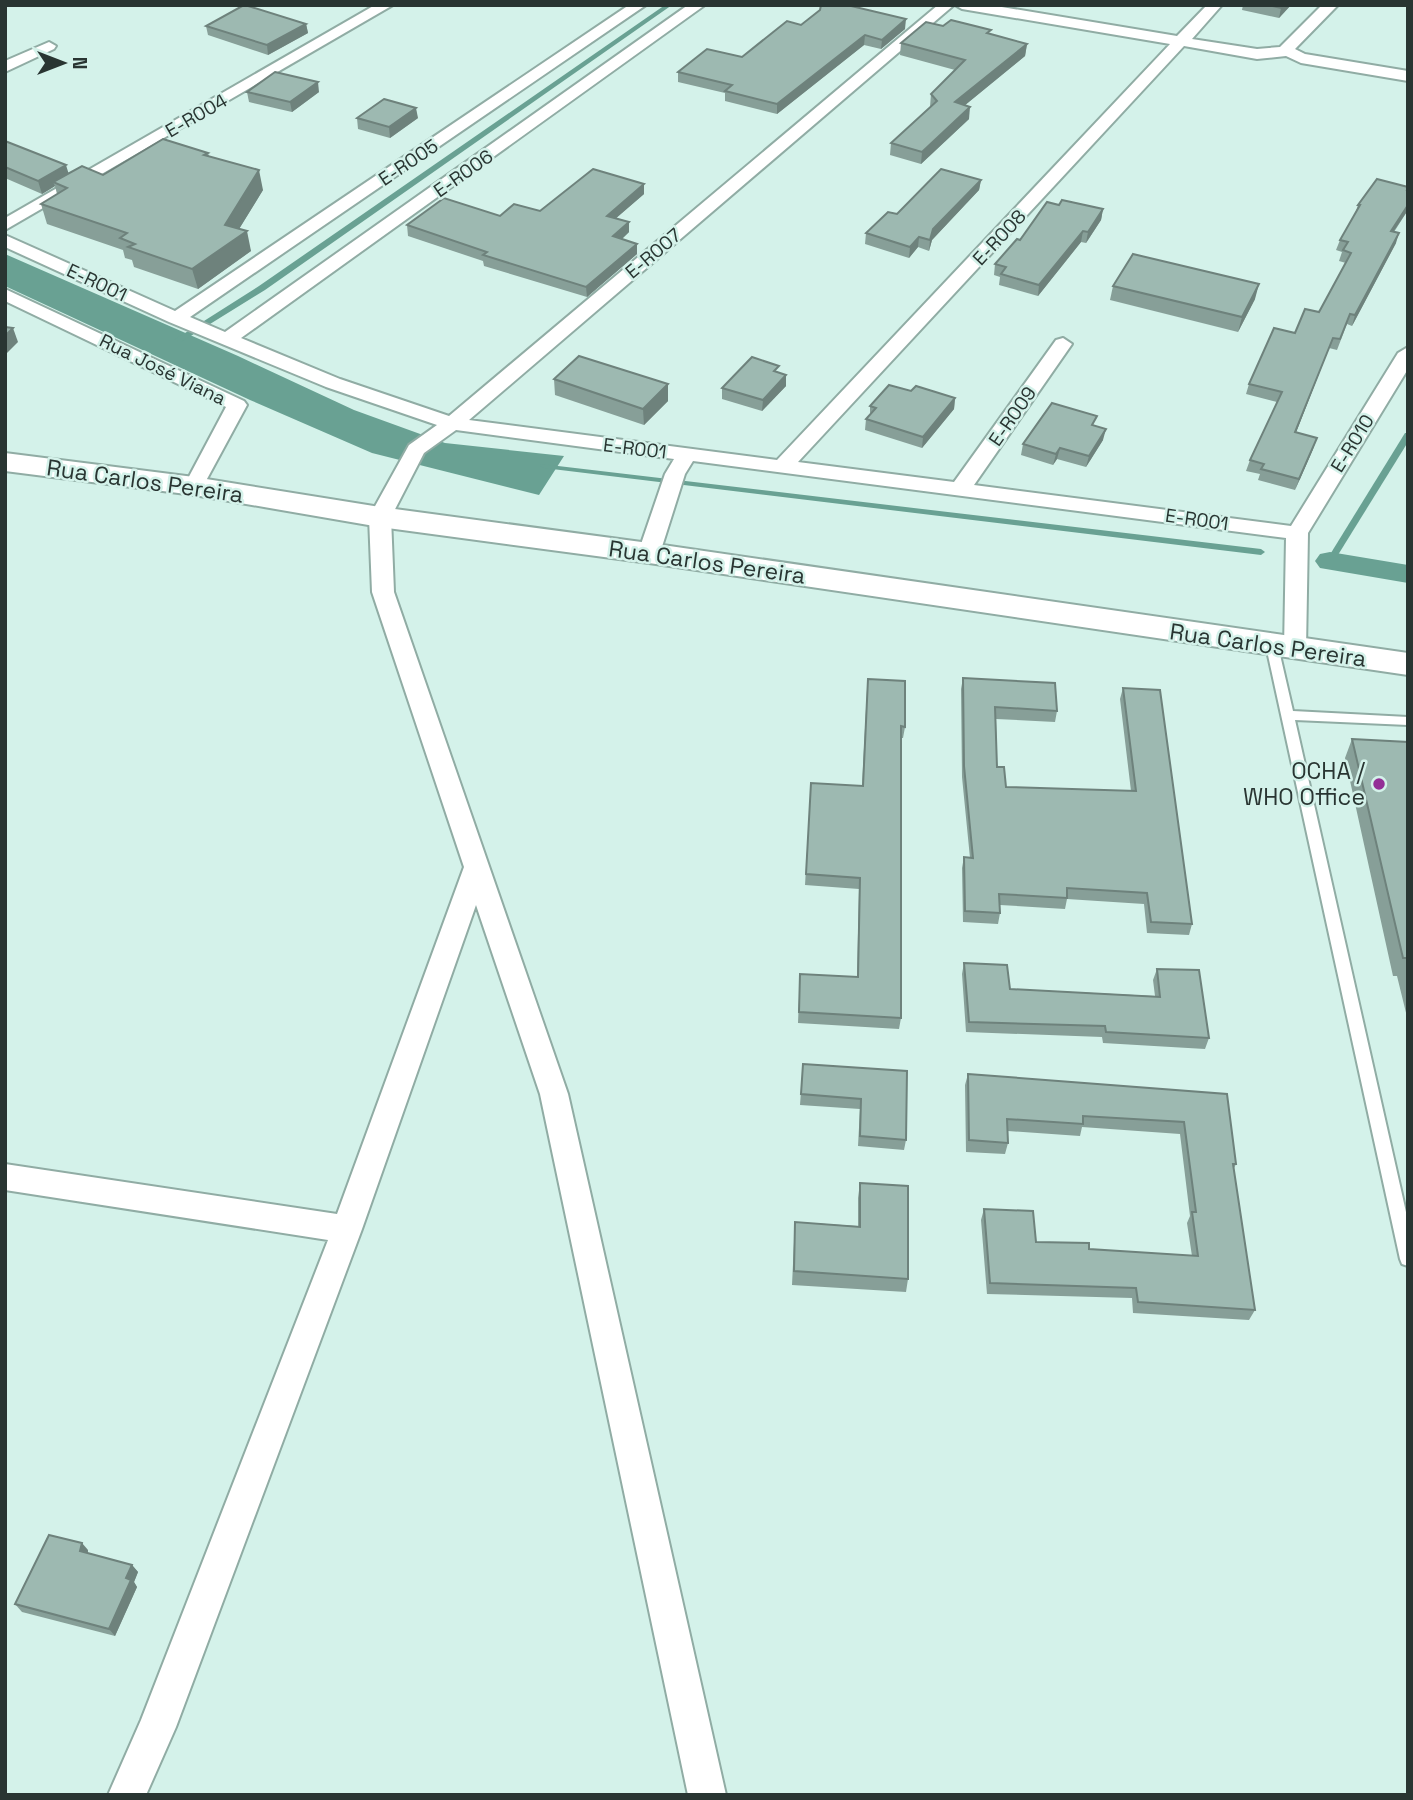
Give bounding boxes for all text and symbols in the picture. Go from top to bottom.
north arrow [28,28,98,98]
text: N [67,57,92,69]
street label: E-R004 [161,88,232,143]
street label: E-R005 [374,133,443,192]
street label: E-R006 [429,144,498,203]
street label: E-R008 [967,204,1032,271]
street label: E-R007 [620,222,687,284]
street label: E-R001 [63,258,131,307]
street label: Rua José Viana [95,328,230,411]
street label: E-R009 [983,382,1042,451]
street label: E-R010 [1325,410,1380,477]
street label: E-R001 [602,432,668,465]
street label: Rua Carlos Pereira [45,452,245,510]
street label: E-R001 [1164,503,1230,536]
street label: Rua Carlos Pereira [607,533,807,591]
street label: Rua Carlos Pereira [1168,616,1368,674]
place label: OCHA / WHO Office [1243,756,1365,812]
marker: OCHA / WHO Office [1371,776,1387,792]

